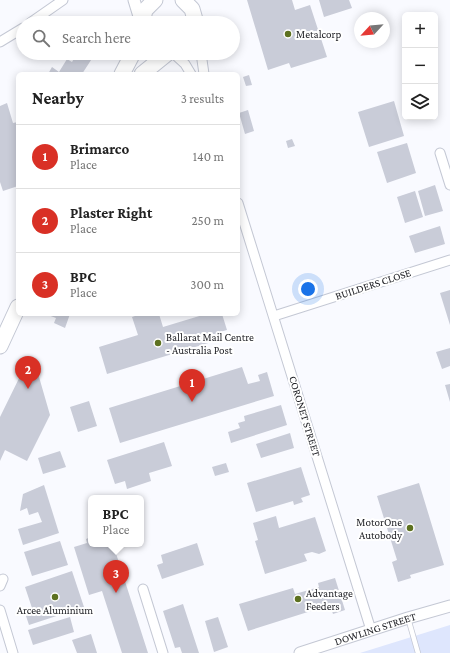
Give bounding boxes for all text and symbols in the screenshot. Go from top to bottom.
north arrow [354,12,390,48]
map controls [402,12,438,120]
button: + [402,12,438,48]
search box [16,16,240,60]
icon: search [30,27,52,49]
place label: Metalcorp [296,28,341,41]
marker: Metalcorp [283,29,293,39]
text: Search here [62,30,131,46]
button: − [402,48,438,84]
button: layers [402,84,438,120]
text: Nearby [32,89,84,108]
text: 3 results [181,91,224,106]
text: Brimarco [70,141,129,157]
text: 1 [43,149,47,164]
text: 140 m [193,149,224,164]
text: Place [70,157,97,172]
text: Plaster Right [70,205,152,221]
text: 2 [42,213,48,228]
text: 250 m [191,213,224,228]
text: Place [70,221,97,236]
street label: BUILDERS CLOSE [334,266,412,302]
text: BPC [70,269,96,285]
text: 3 [42,277,48,292]
text: 300 m [190,277,224,292]
your location [298,279,318,299]
text: Place [70,285,97,300]
place label: Ballarat Mail Centre - Australia Post [166,331,254,356]
marker: Ballarat Mail Centre - Australia Post [153,338,163,348]
pin: 2 [15,356,41,389]
pin: 1 [179,369,205,402]
street label: CORONET STREET [287,374,323,458]
popup [88,495,144,547]
text: BPC [102,506,129,522]
place label: MotorOne Autobody [356,516,403,542]
text: Place [102,522,130,537]
marker: MotorOne Autobody [405,523,415,533]
pin: 3 [103,560,129,593]
place label: Advantage Feeders [306,587,353,612]
marker: Arcee Aluminium [50,592,60,602]
marker: Advantage Feeders [293,594,303,604]
place label: Arcee Aluminium [17,604,93,616]
street label: DOWLING STREET [333,610,417,647]

